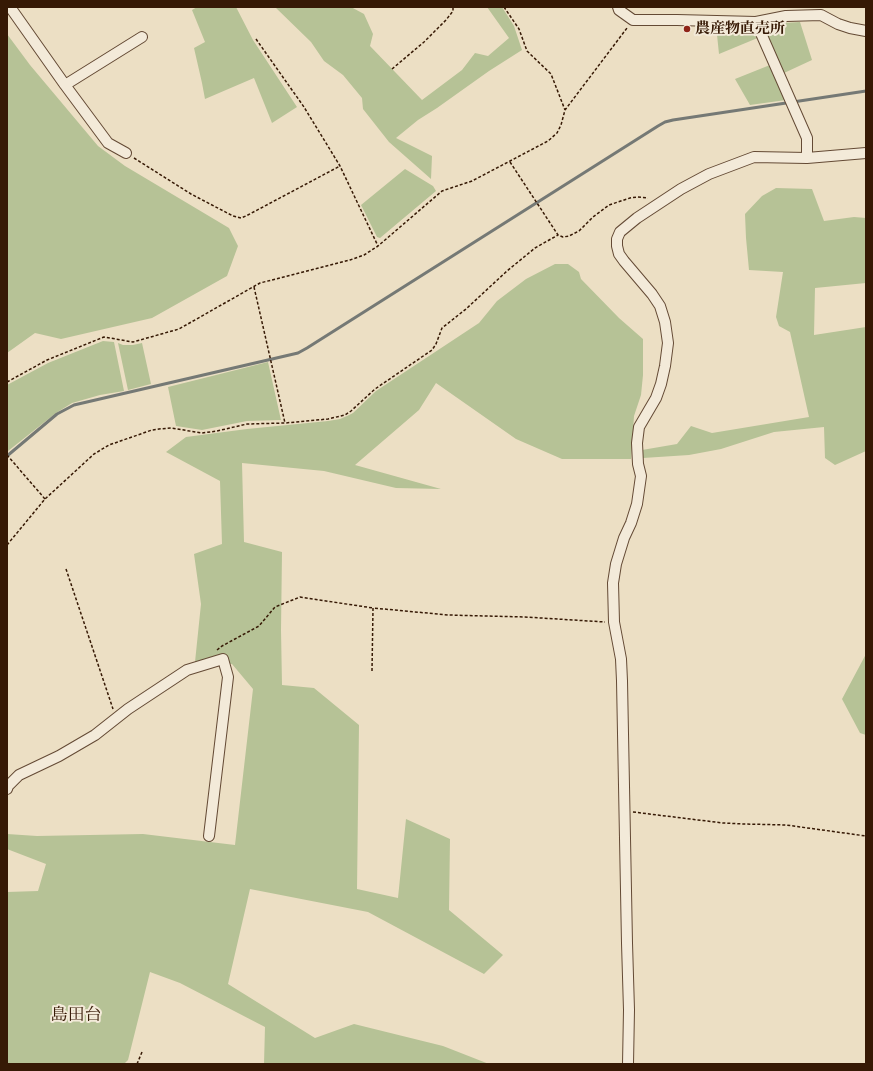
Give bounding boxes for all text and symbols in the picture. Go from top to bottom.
place label: 農産物直売所 [695,20,785,38]
marker: 農産物直売所 [682,24,692,34]
district label: 島田台 [51,1006,101,1026]

